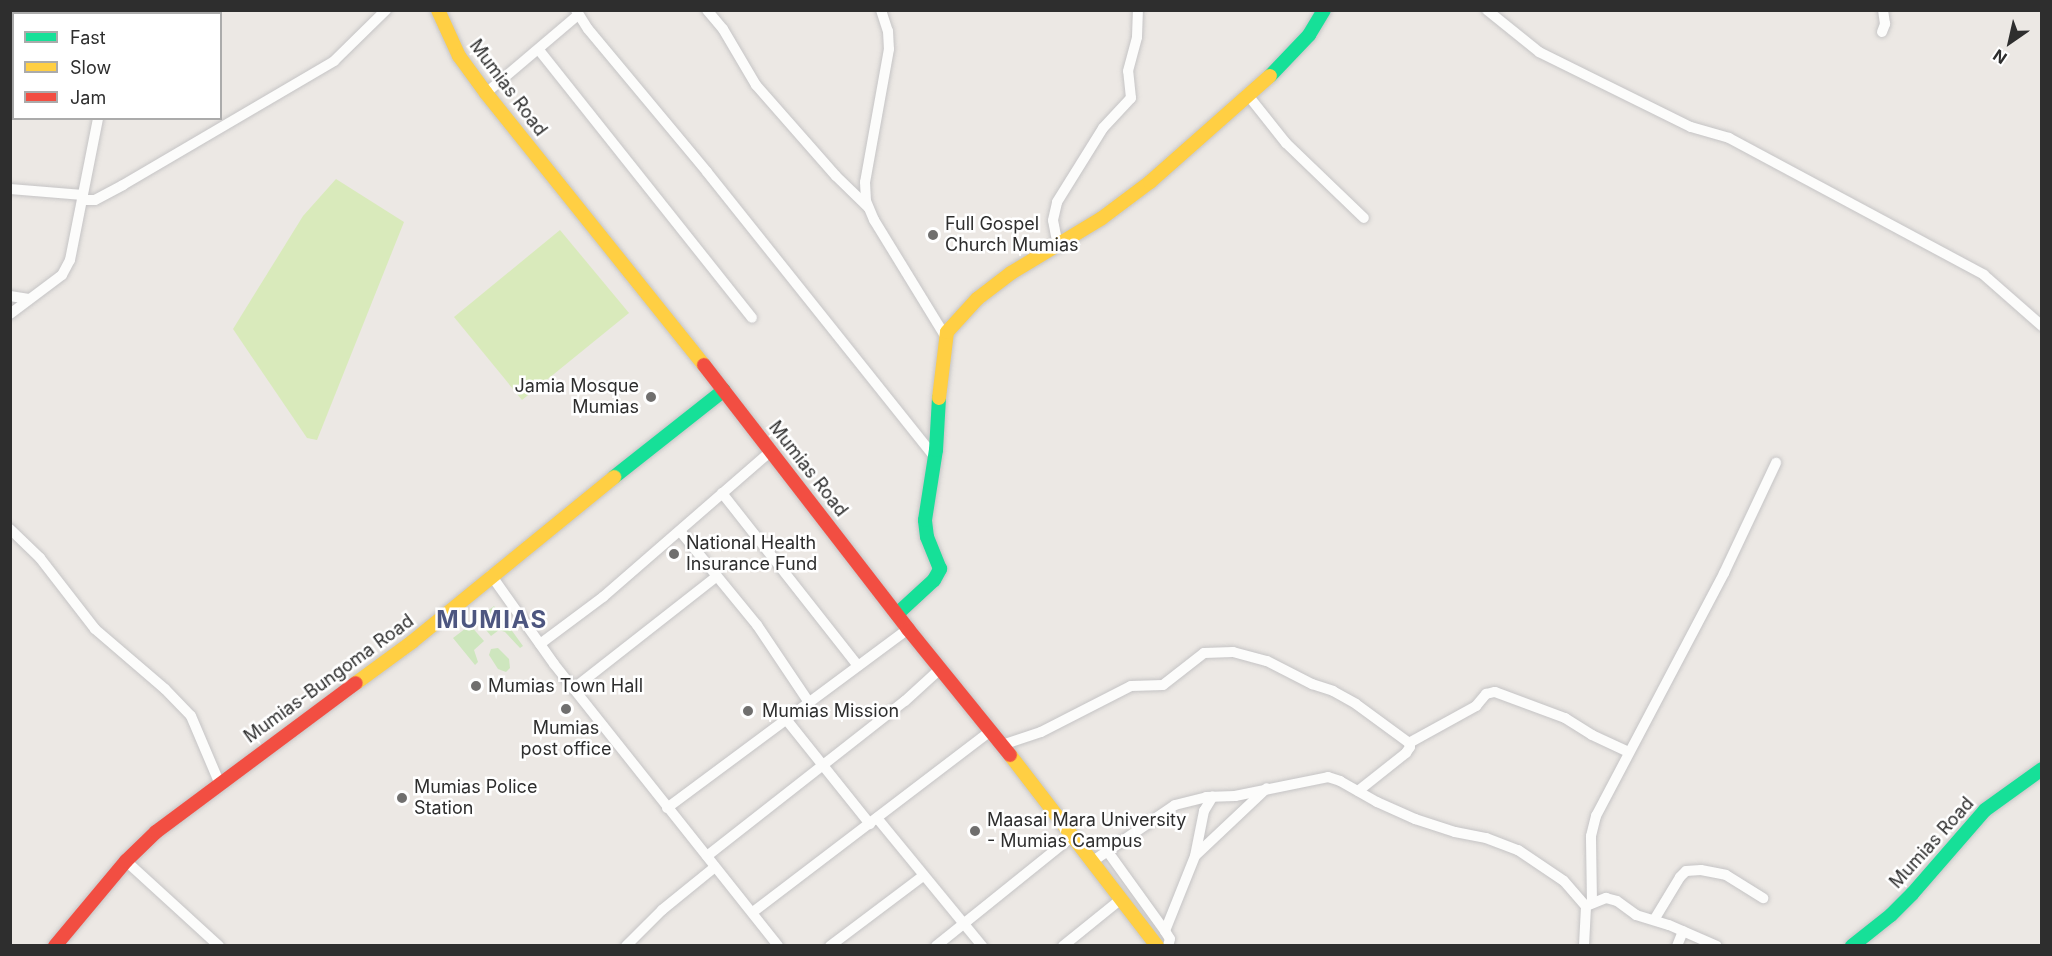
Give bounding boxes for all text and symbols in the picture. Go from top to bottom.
legend [12,12,222,120]
north arrow [1980,12,2040,72]
text: Fast [70,27,106,48]
street label: Mumias Road [465,36,551,140]
text: N [1989,45,2011,69]
text: Slow [70,57,111,78]
text: Jam [70,87,106,108]
place label: Full Gospel Church Mumias [945,214,1079,256]
marker: Full Gospel Church Mumias [926,228,940,242]
place label: Jamia Mosque Mumias [515,376,639,418]
marker: Jamia Mosque Mumias [644,390,658,404]
street label: Mumias Road [764,417,852,521]
place label: National Health Insurance Fund [686,533,817,576]
marker: National Health Insurance Fund [667,547,681,561]
district label: MUMIAS [436,606,548,634]
street label: Mumias-Bungoma Road [240,610,418,748]
place label: Mumias Town Hall [488,675,643,697]
marker: Mumias Town Hall [469,679,483,693]
place label: Mumias Mission [762,700,899,722]
marker: Mumias post office [559,702,573,716]
marker: Mumias Mission [739,702,757,720]
place label: Mumias post office [521,718,611,760]
place label: Mumias Police Station [414,777,537,820]
marker: Mumias Police Station [395,791,409,805]
street label: Mumias Road [1885,793,1979,893]
place label: Maasai Mara University - Mumias Campus [987,810,1186,852]
marker: Maasai Mara University - Mumias Campus [968,824,982,838]

